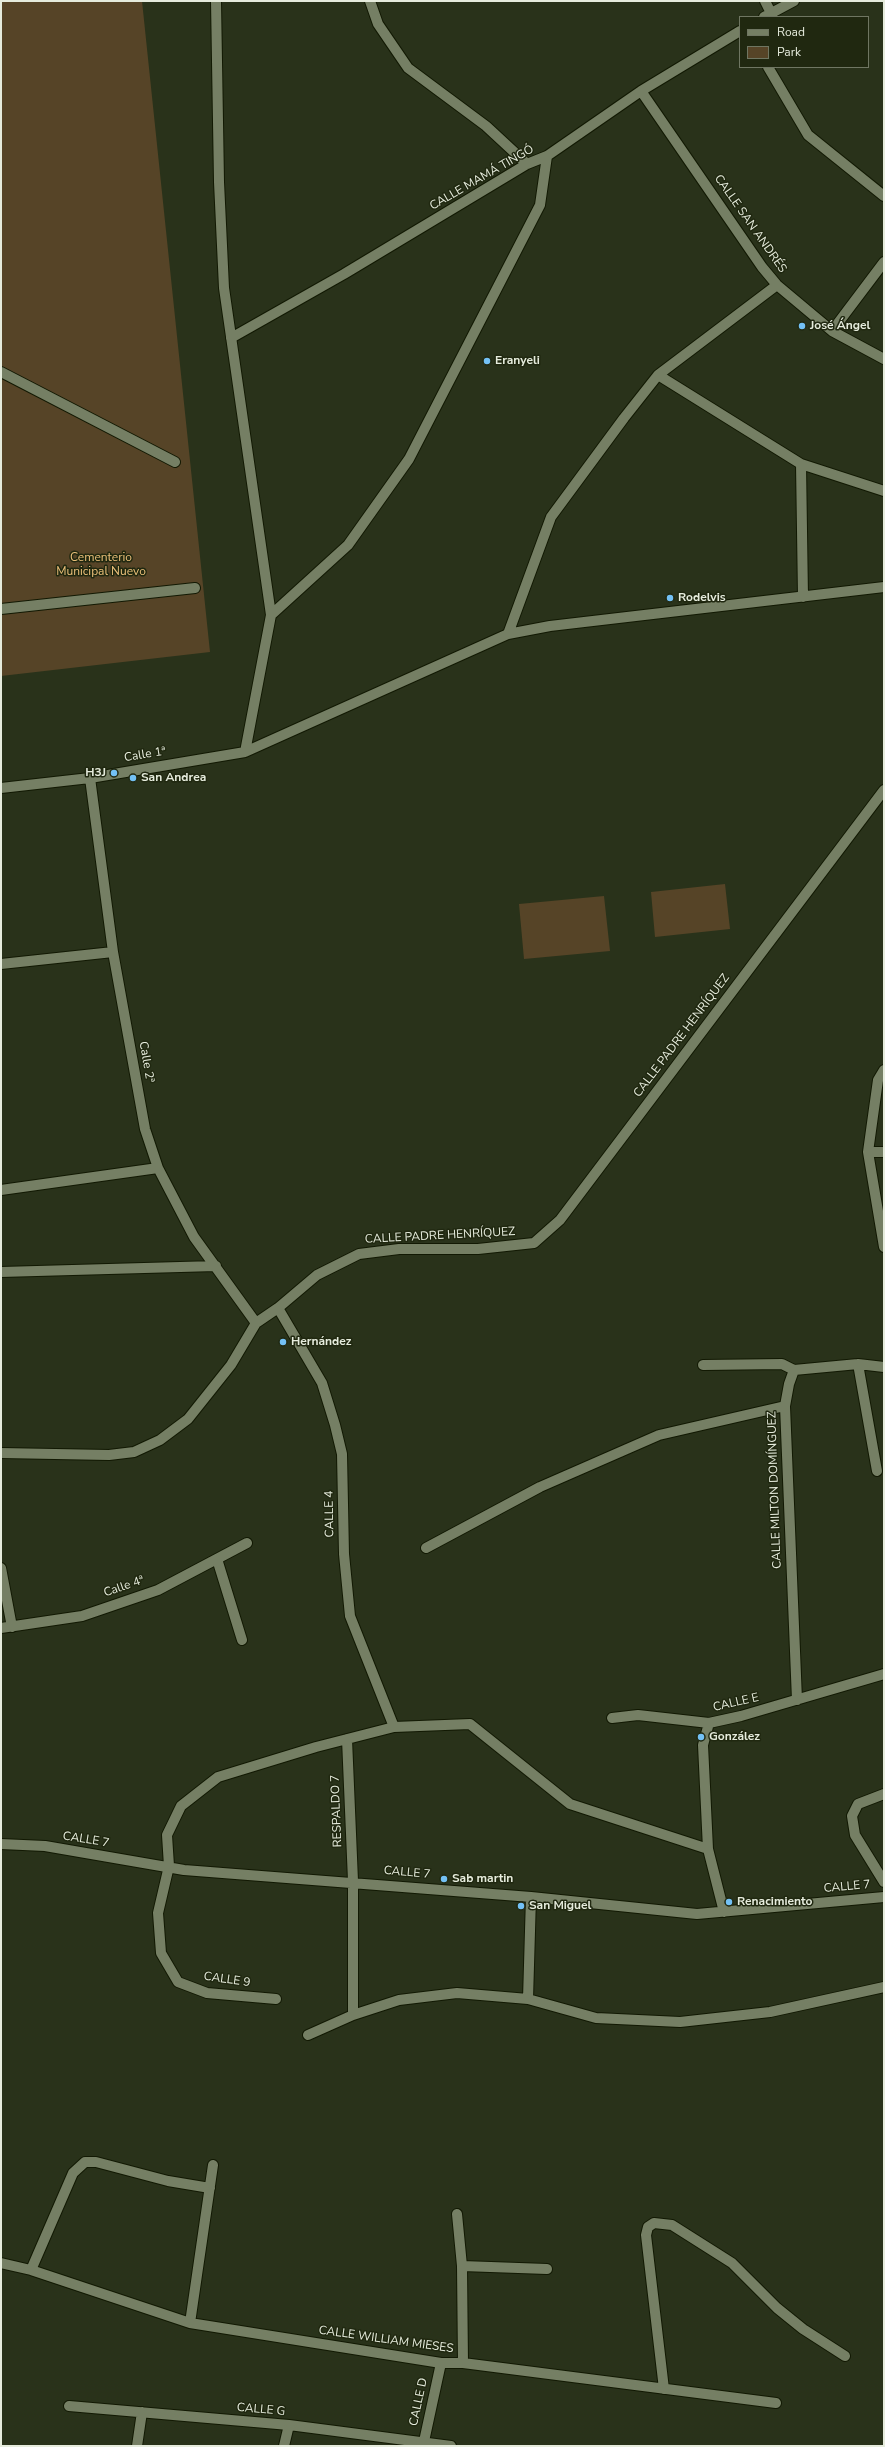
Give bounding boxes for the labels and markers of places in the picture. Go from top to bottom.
place label: José Ángel [810,319,870,333]
marker: José Ángel [797,321,807,331]
place label: Eranyeli [495,354,540,368]
marker: Eranyeli [482,356,492,366]
place label: Rodelvis [678,591,726,605]
marker: Rodelvis [665,593,675,603]
place label: H3J [85,766,106,780]
marker: H3J [109,768,119,778]
place label: San Andrea [141,771,206,785]
marker: San Andrea [128,773,138,783]
place label: Hernández [291,1335,351,1349]
marker: Hernández [278,1337,288,1347]
place label: González [709,1730,760,1744]
marker: González [696,1732,706,1742]
place label: Sab martin [452,1872,513,1886]
marker: Sab martin [439,1874,449,1884]
place label: Renacimiento [737,1895,812,1909]
marker: Renacimiento [724,1897,734,1907]
place label: San Miguel [529,1899,591,1913]
marker: San Miguel [516,1901,526,1911]

